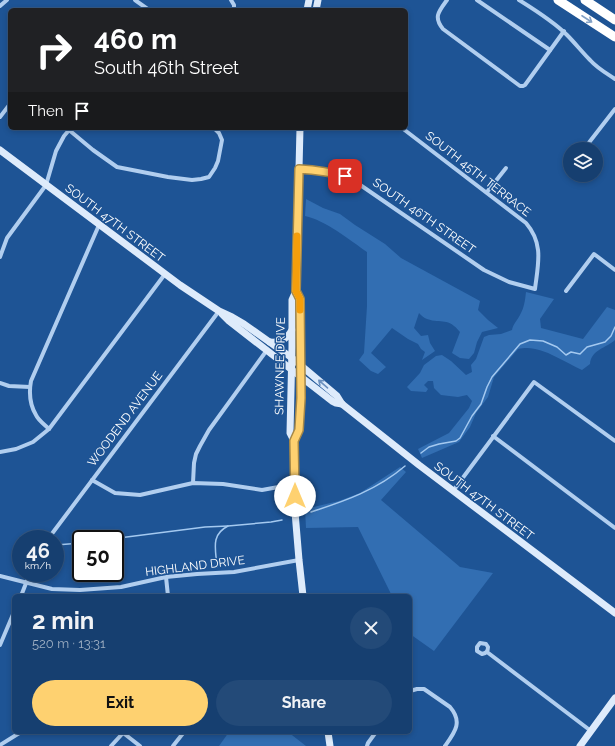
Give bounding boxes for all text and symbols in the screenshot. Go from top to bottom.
one-way arrow [581,14,592,23]
text: 460 m [94,23,177,56]
icon: right [28,24,80,76]
text: South 46th Street [94,57,239,78]
icon: arrive [71,100,93,122]
text: Then [28,102,63,120]
street label: SOUTH 45TH TERRACE [423,129,533,219]
map controls [563,142,603,182]
button: layers [563,142,603,182]
pin [328,159,362,193]
icon: arrive [334,165,356,187]
street label: SOUTH 46TH STREET [370,175,479,257]
street label: SOUTH 47TH STREET [62,181,168,265]
street label: SHAWNEE DRIVE [272,317,288,415]
street label: WOODEND AVENUE [85,369,165,469]
one-way arrow [317,379,328,388]
street label: SOUTH 47TH STREET [431,459,537,543]
position arrow [274,475,316,517]
speed limit sign: 50 [72,530,124,582]
text: 46 [26,539,50,563]
street label: HIGHLAND DRIVE [144,553,246,579]
text: km/h [25,560,51,571]
text: 2 min [32,606,94,635]
button: close [350,607,392,649]
text: 520 m · 13:31 [32,636,106,651]
button: Exit [32,680,208,726]
button: Share [216,680,392,726]

